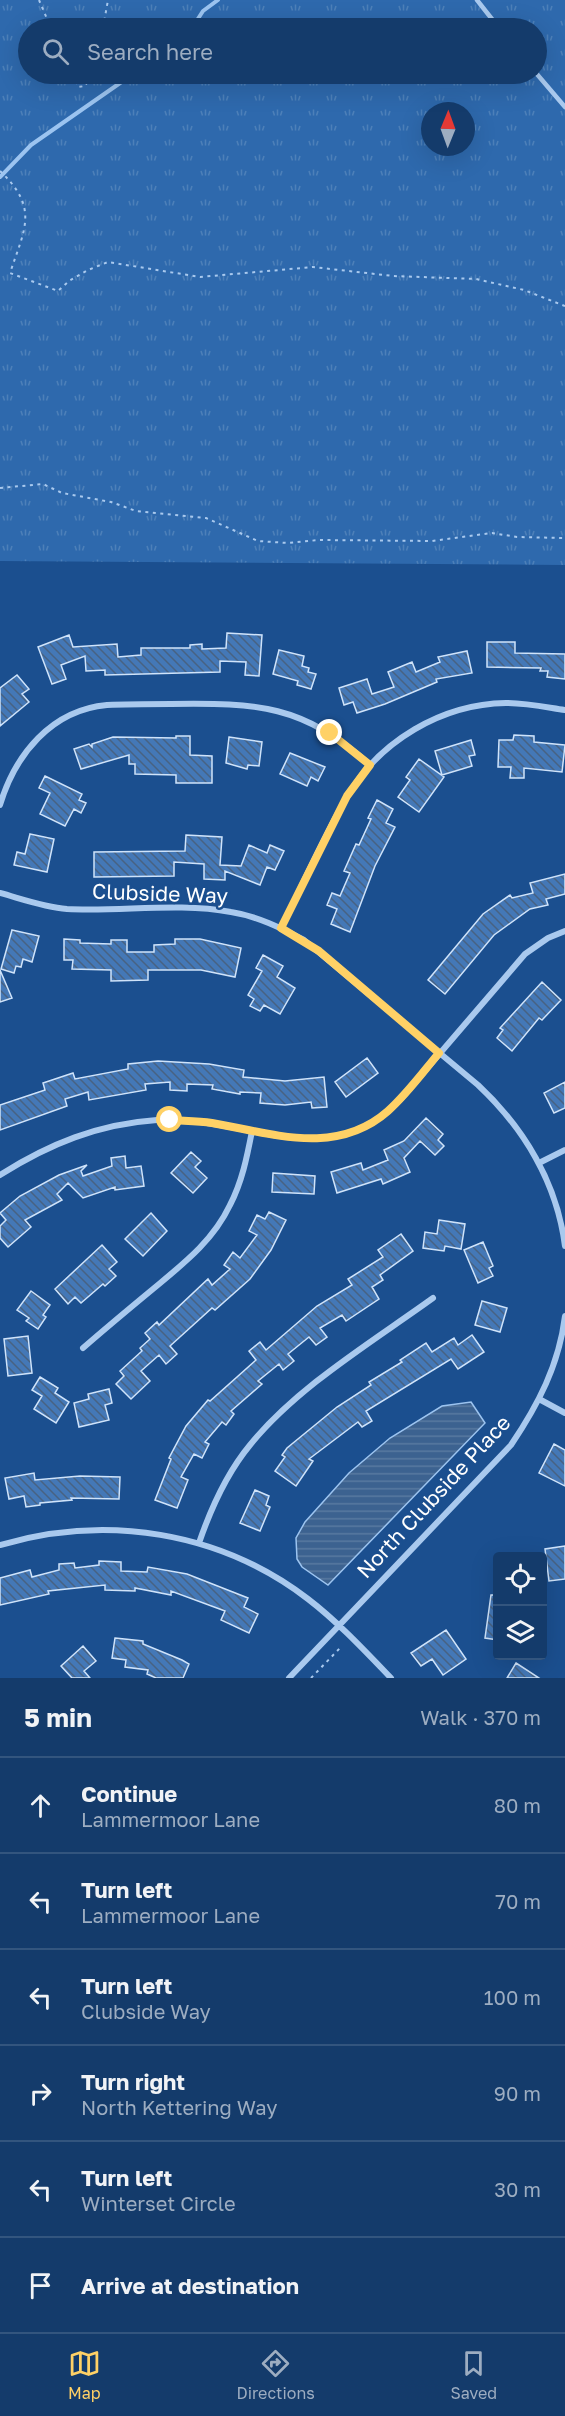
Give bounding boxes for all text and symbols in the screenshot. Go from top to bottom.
search box [18,18,547,84]
icon: search [39,35,72,68]
text: Search here [87,38,213,65]
north arrow [421,102,475,156]
route end [316,719,342,745]
street label: Clubside Way [91,878,229,908]
route start [156,1106,182,1132]
street label: North Clubside Place [351,1409,516,1583]
map controls [493,1552,547,1660]
button: locate [493,1552,547,1606]
button: layers [493,1606,547,1660]
text: 5 min [24,1702,92,1733]
text: Walk · 370 m [420,1705,541,1729]
text: Continue [81,1780,177,1807]
icon: ahead [24,1789,57,1822]
text: 80 m [494,1793,541,1817]
text: Lammermoor Lane [81,1807,260,1831]
text: Turn left [81,1876,172,1903]
icon: left [24,1885,57,1918]
text: 70 m [495,1889,541,1913]
text: Lammermoor Lane [81,1903,260,1927]
text: Turn left [81,1972,172,1999]
icon: left [24,1981,57,2014]
text: 100 m [484,1985,541,2009]
text: Clubside Way [81,1999,211,2023]
text: Turn right [81,2068,185,2095]
icon: right [24,2077,57,2110]
text: 90 m [494,2081,541,2105]
text: North Kettering Way [81,2095,277,2119]
text: Turn left [81,2164,172,2191]
icon: left [24,2173,57,2206]
text: 30 m [494,2177,541,2201]
text: Winterset Circle [81,2191,236,2215]
icon: arrive [24,2269,57,2302]
text: Arrive at destination [81,2272,299,2299]
tab: Map [68,2347,101,2403]
tab: Directions [237,2347,315,2403]
tab: Saved [450,2347,497,2403]

